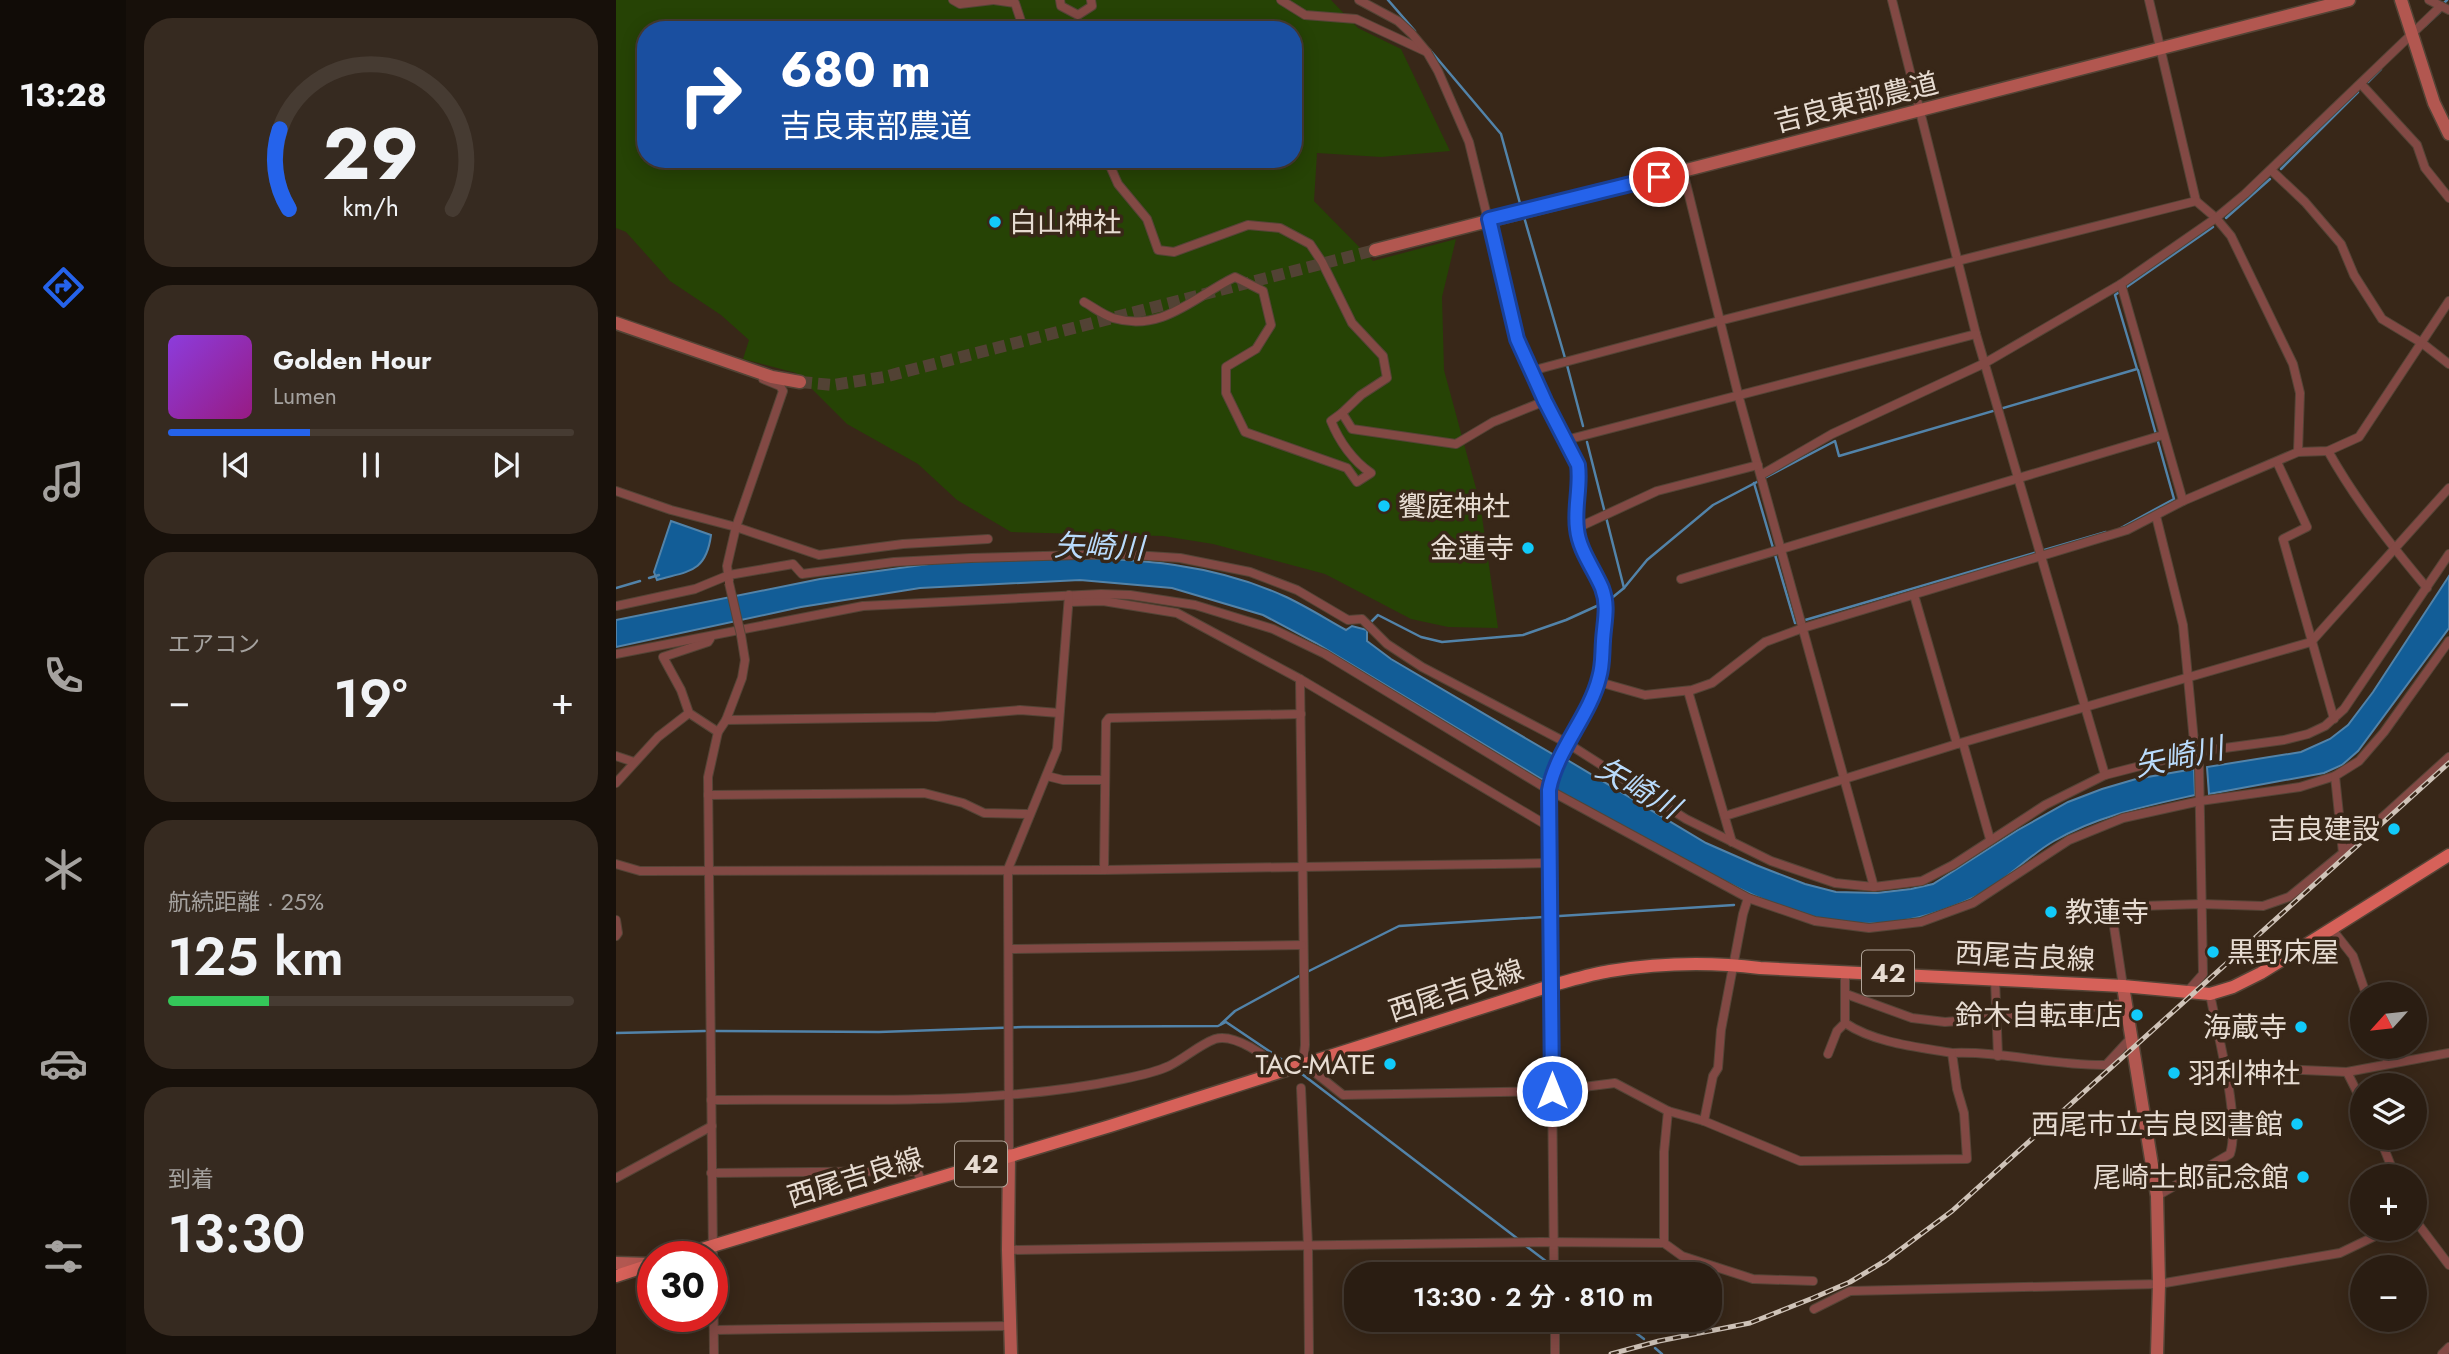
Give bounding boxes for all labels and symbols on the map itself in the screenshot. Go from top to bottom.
street label: 吉良東部農道 [1770,62,1943,143]
pin [1629,147,1689,207]
place label: 白山神社 [1009,202,1121,243]
marker: 白山神社 [987,214,1003,230]
place label: 饗庭神社 [1398,486,1510,527]
marker: 饗庭神社 [1376,498,1392,514]
water label: 矢崎川 [1053,523,1148,570]
place label: 金蓮寺 [1430,528,1514,569]
marker: 金蓮寺 [1520,540,1536,556]
water label: 矢崎川 [2130,726,2230,787]
water label: 矢崎川 [1589,746,1691,830]
place label: 吉良建設 [2268,809,2380,850]
marker: 吉良建設 [2386,821,2402,837]
place label: 教蓮寺 [2065,892,2149,933]
marker: 教蓮寺 [2043,904,2059,920]
street label: 西尾吉良線 [1954,932,2096,981]
place label: 黒野床屋 [2227,932,2339,973]
marker: 黒野床屋 [2205,944,2221,960]
street label: 西尾吉良線 [1383,949,1529,1032]
road number: 42 [1862,950,1914,996]
north arrow [2350,982,2427,1059]
place label: 鈴木自転車店 [1955,995,2123,1036]
marker: 鈴木自転車店 [2129,1007,2145,1023]
place label: 海蔵寺 [2203,1007,2287,1048]
marker: 海蔵寺 [2293,1019,2309,1035]
place label: TAC-MATE [1255,1044,1376,1085]
place label: 羽利神社 [2188,1053,2300,1094]
position arrow [1515,1054,1589,1128]
marker: TAC-MATE [1382,1056,1398,1072]
marker: 羽利神社 [2166,1065,2182,1081]
place label: 西尾市立吉良図書館 [2031,1104,2283,1145]
marker: 西尾市立吉良図書館 [2289,1116,2305,1132]
street label: 西尾吉良線 [782,1137,928,1218]
road number: 42 [955,1142,1007,1186]
place label: 尾崎士郎記念館 [2093,1157,2289,1198]
marker: 尾崎士郎記念館 [2295,1169,2311,1185]
speed limit sign: 30 [637,1241,728,1332]

